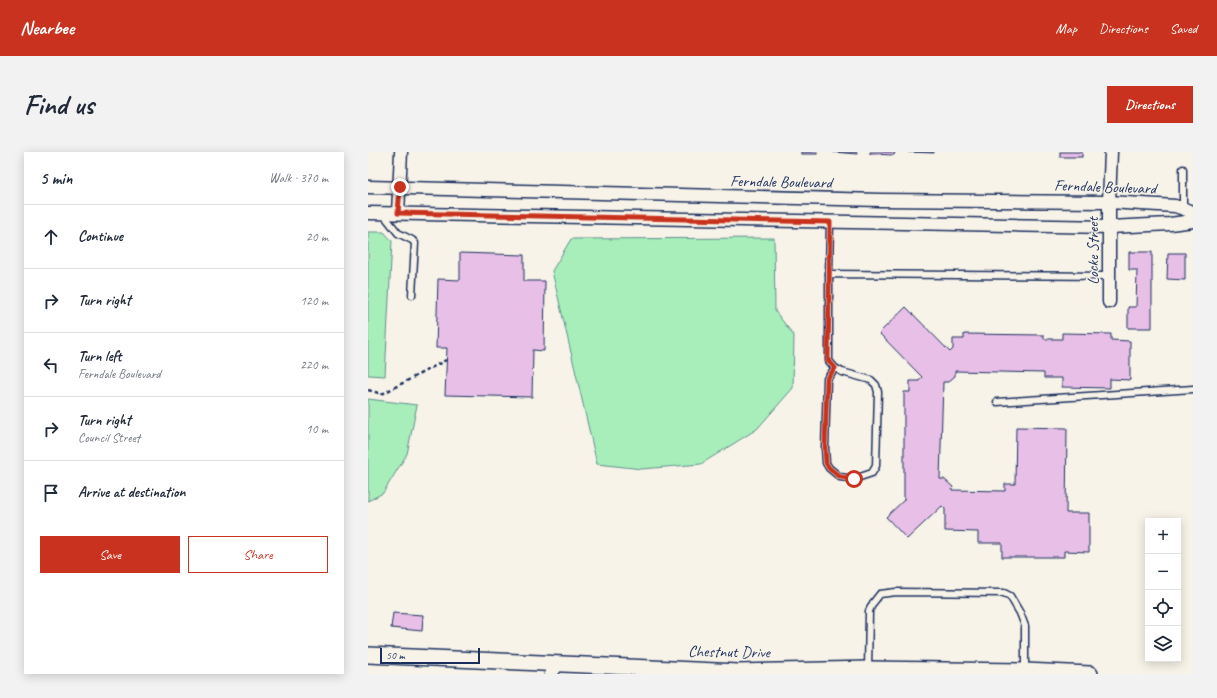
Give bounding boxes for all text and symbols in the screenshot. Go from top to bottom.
text: Nearbee [20,16,74,40]
text: Map [1056,20,1077,37]
text: Directions [1099,20,1148,37]
text: Saved [1170,20,1197,37]
button: Directions [1107,86,1193,123]
text: Find us [24,87,94,122]
text: 5 min [40,168,72,189]
text: Walk · 370 m [269,170,328,186]
street label: Ferndale Boulevard [730,171,835,193]
street label: Ferndale Boulevard [1054,175,1159,199]
route end [391,178,409,196]
street label: Locke Street [1083,216,1103,285]
icon: ahead [40,226,62,248]
text: Continue [78,227,123,246]
text: 20 m [306,229,328,245]
icon: right [40,290,62,312]
text: Turn right [78,291,131,310]
text: 120 m [300,293,328,309]
text: Turn left [78,347,121,366]
icon: left [40,354,62,376]
text: 220 m [300,357,328,373]
text: Ferndale Boulevard [78,366,161,382]
text: Turn right [78,411,131,430]
icon: right [40,418,62,440]
text: 10 m [306,421,328,437]
text: Council Street [78,430,140,446]
route start [845,470,863,488]
icon: arrive [40,482,62,504]
text: Arrive at destination [78,483,185,502]
map controls [1145,518,1181,662]
button: + [1145,518,1181,554]
button: Save [40,536,180,573]
button: Share [188,536,328,573]
button: − [1145,554,1181,590]
button: locate [1145,590,1181,626]
button: layers [1145,626,1181,662]
street label: Chestnut Drive [688,641,772,663]
scale bar [380,646,480,665]
text: 50 m [386,648,405,662]

